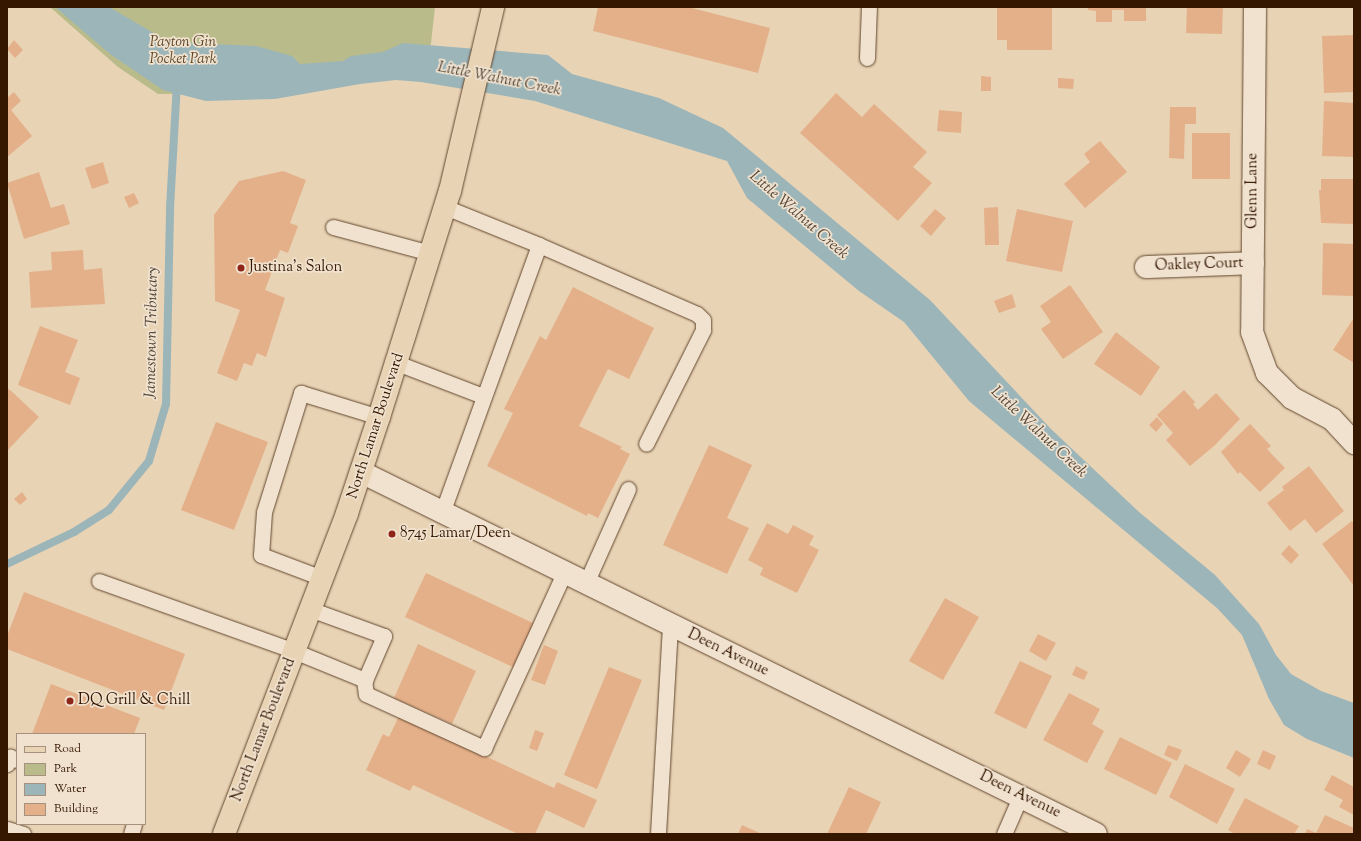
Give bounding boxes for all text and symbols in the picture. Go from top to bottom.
park label: Payton Gin Pocket Park [150,33,216,68]
water label: Little Walnut Creek [436,59,562,101]
street label: Glenn Lane [1244,153,1262,229]
water label: Little Walnut Creek [744,168,852,264]
street label: Oakley Court [1154,254,1244,276]
place label: Justina's Salon [249,259,342,277]
marker: Justina's Salon [236,263,246,273]
water label: Jamestown Tributary [142,267,164,399]
street label: North Lamar Boulevard [344,351,408,501]
water label: Little Walnut Creek [986,383,1090,483]
place label: 8745 Lamar/Deen [400,525,511,543]
marker: 8745 Lamar/Deen [387,529,397,539]
street label: Deen Avenue [684,626,772,680]
street label: North Lamar Boulevard [228,656,300,804]
place label: DQ Grill & Chill [78,692,190,710]
marker: DQ Grill & Chill [65,696,75,706]
legend [16,733,146,825]
text: Road [54,740,81,758]
text: Park [54,760,77,778]
street label: Deen Avenue [976,768,1064,822]
text: Water [54,780,86,798]
text: Building [54,800,98,818]

